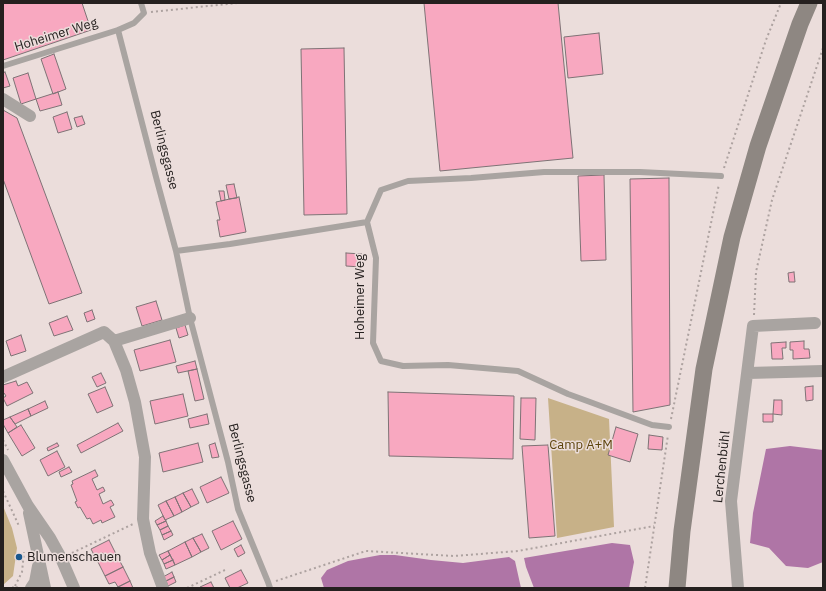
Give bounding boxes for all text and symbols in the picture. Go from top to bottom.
street label: Hoheimer Weg [13,15,99,55]
street label: Berlingsgasse [147,109,181,191]
street label: Hoheimer Weg [352,254,368,340]
street label: Berlingsgasse [225,422,259,504]
street label: Lerchenbühl [710,430,734,504]
park label: Camp A+M [549,437,613,453]
place label: Blumenschauen [27,549,121,565]
marker: Blumenschauen [14,552,24,562]

